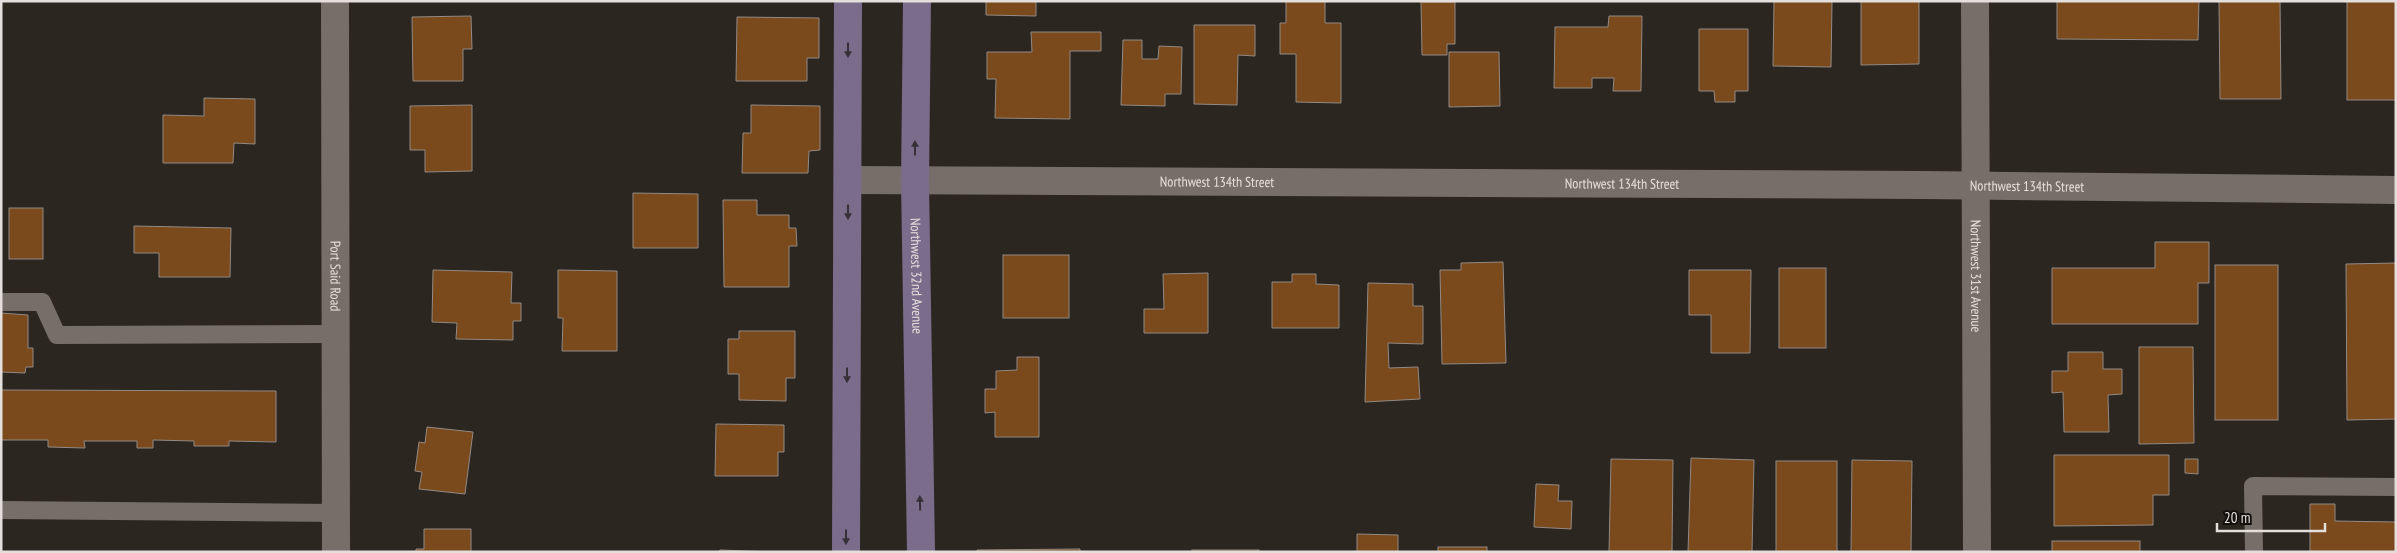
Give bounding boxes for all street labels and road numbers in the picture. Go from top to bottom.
street label: Northwest 134th Street [1160,172,1274,191]
street label: Northwest 134th Street [1565,174,1679,193]
street label: Northwest 134th Street [1970,176,2084,196]
street label: Northwest 32nd Avenue [907,218,926,334]
street label: Northwest 31st Avenue [1967,220,1985,333]
street label: Port Said Road [326,241,345,311]

